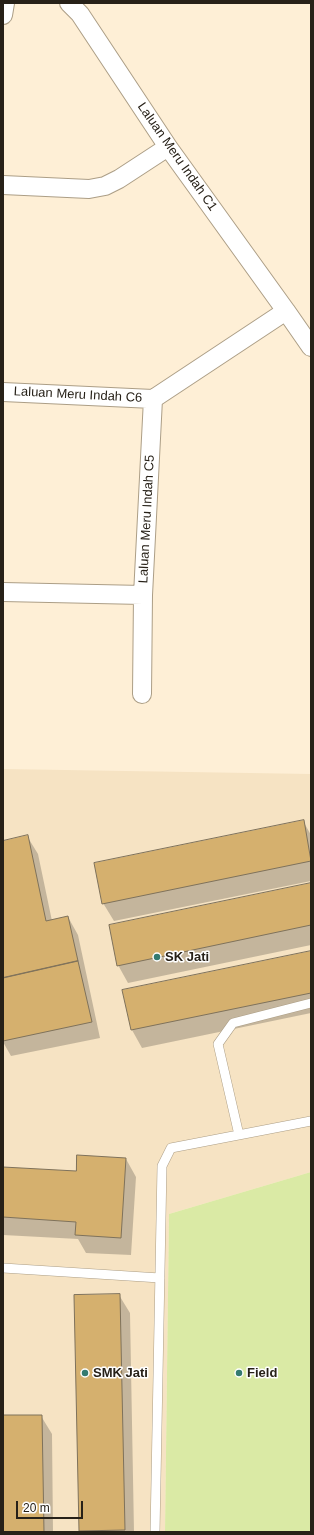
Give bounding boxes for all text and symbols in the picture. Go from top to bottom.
street label: Laluan Meru Indah C1 [134,100,220,214]
street label: Laluan Meru Indah C6 [13,384,143,406]
street label: Laluan Meru Indah C5 [136,454,158,584]
place label: SK Jati [165,949,209,965]
marker: SK Jati [152,952,162,962]
place label: SMK Jati [93,1365,148,1381]
place label: Field [247,1365,277,1381]
marker: SMK Jati [80,1368,90,1378]
marker: Field [234,1368,244,1378]
scale bar [18,1493,85,1519]
text: 20 m [23,1501,50,1515]

